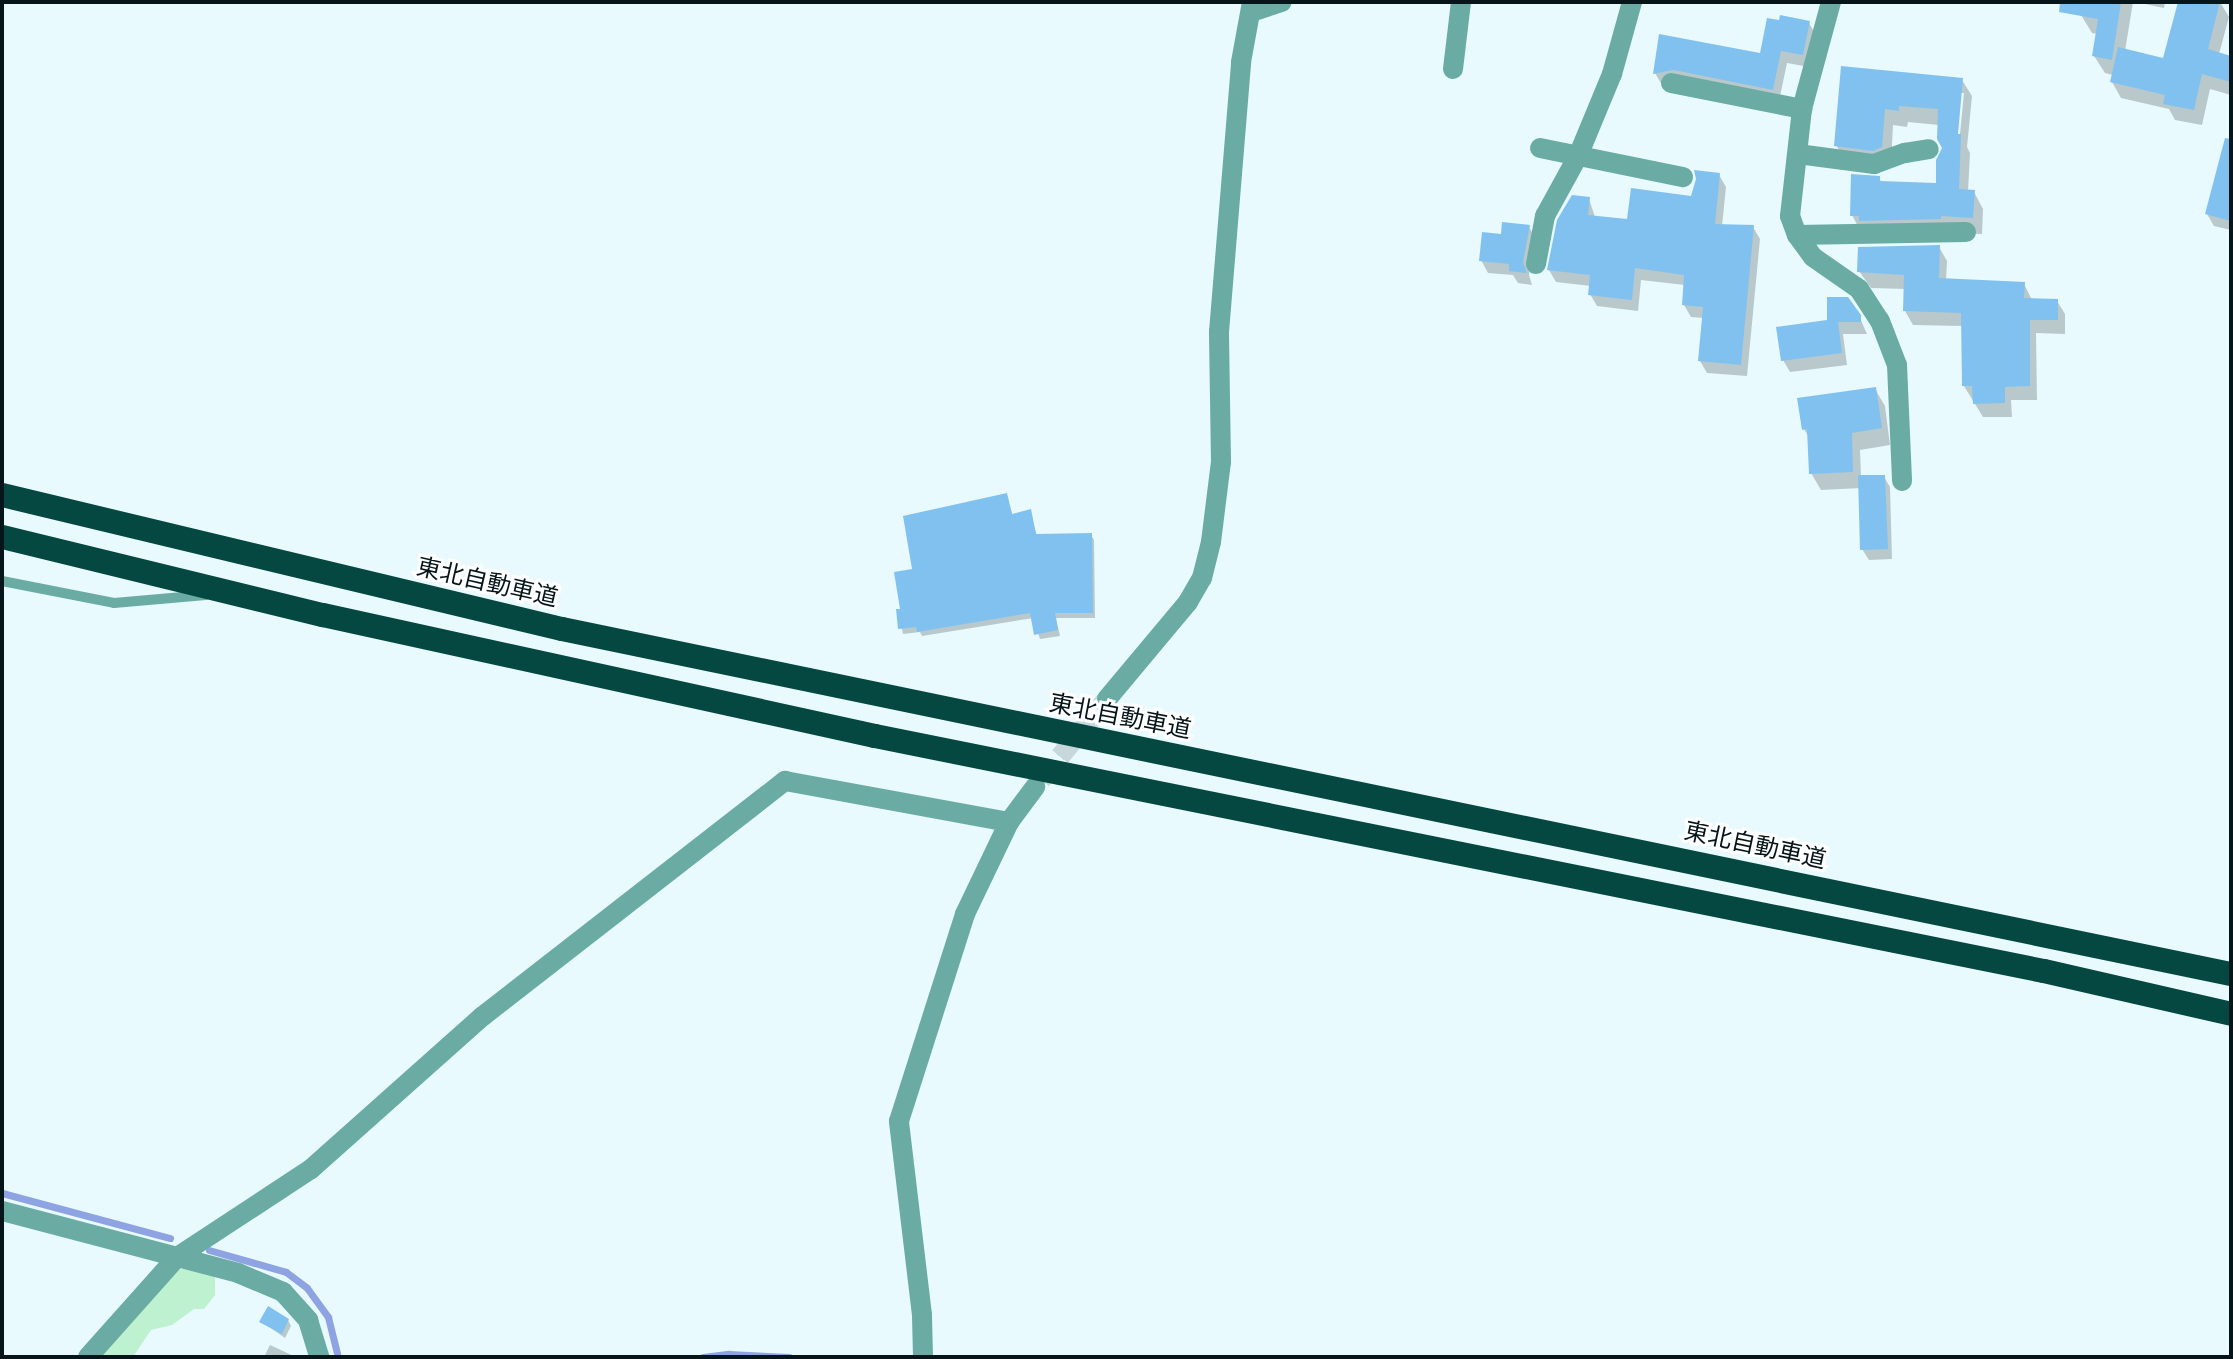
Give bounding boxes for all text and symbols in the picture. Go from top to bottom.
street label: 東北自動車道 [414,553,560,613]
street label: 東北自動車道 [1047,689,1193,745]
street label: 東北自動車道 [1682,817,1828,875]

